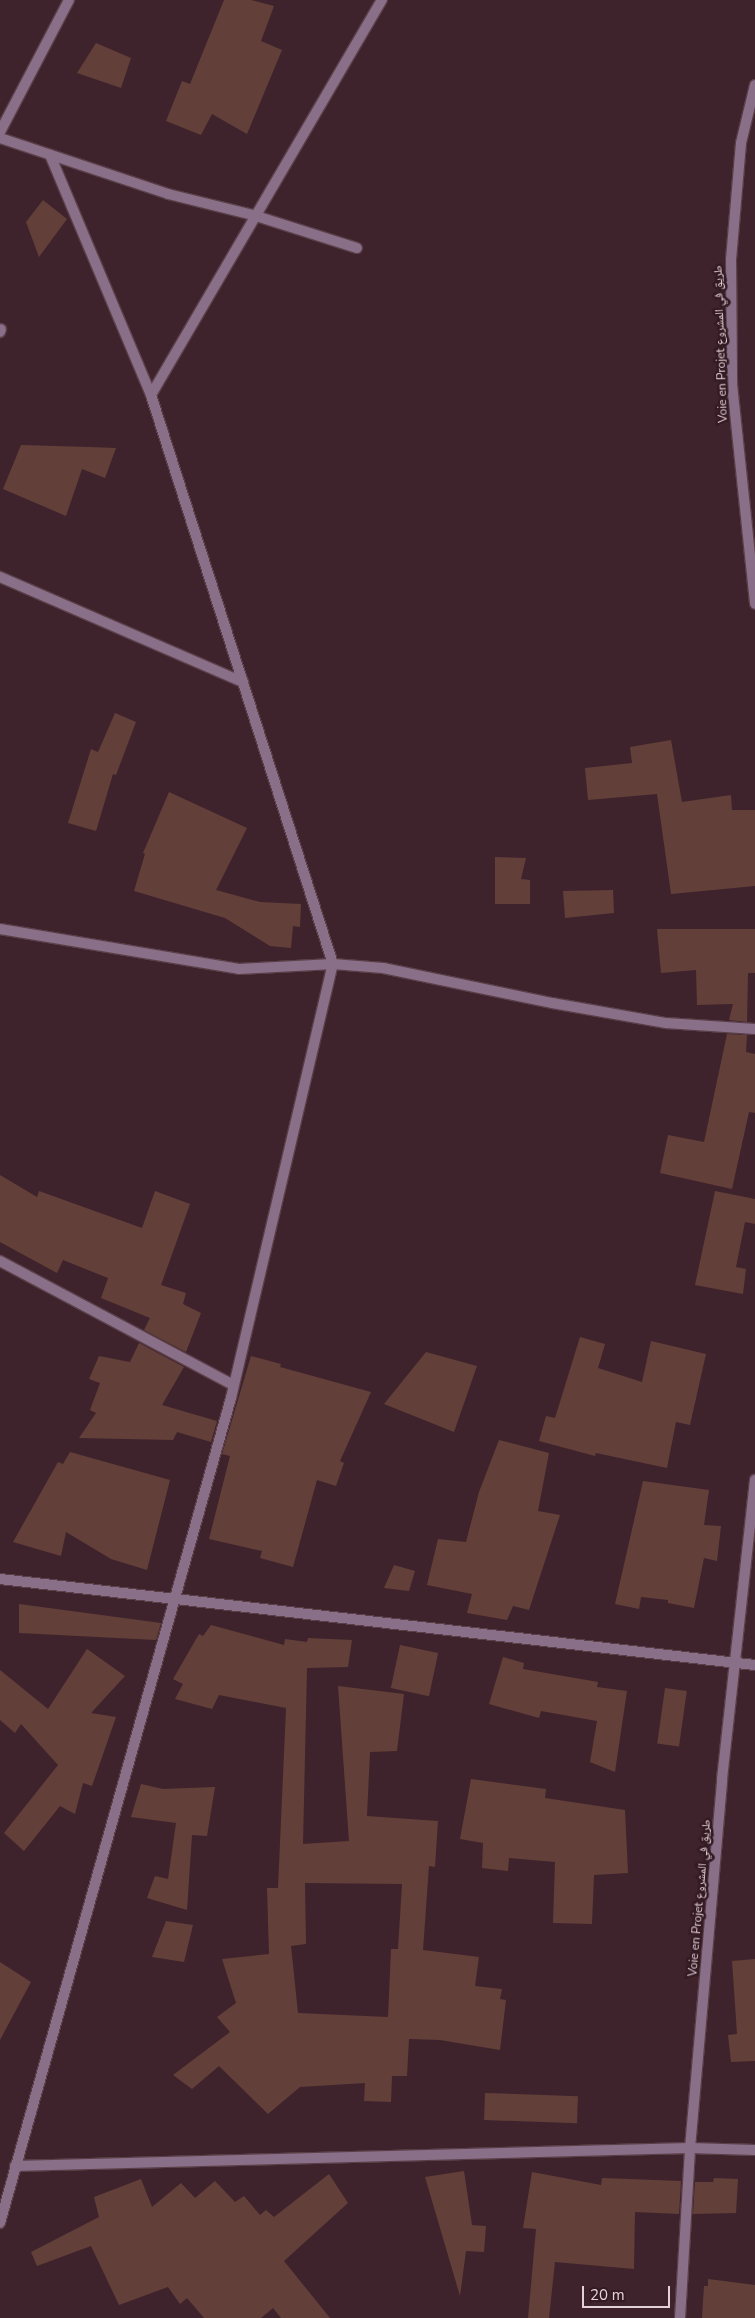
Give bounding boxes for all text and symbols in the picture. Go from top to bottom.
street label: Voie en Projet طريق في المشروع [711,265,731,423]
street label: Voie en Projet طريق في المشروع [686,1819,714,1977]
scale bar [585,2276,672,2308]
text: 20 m [590,2285,625,2305]

